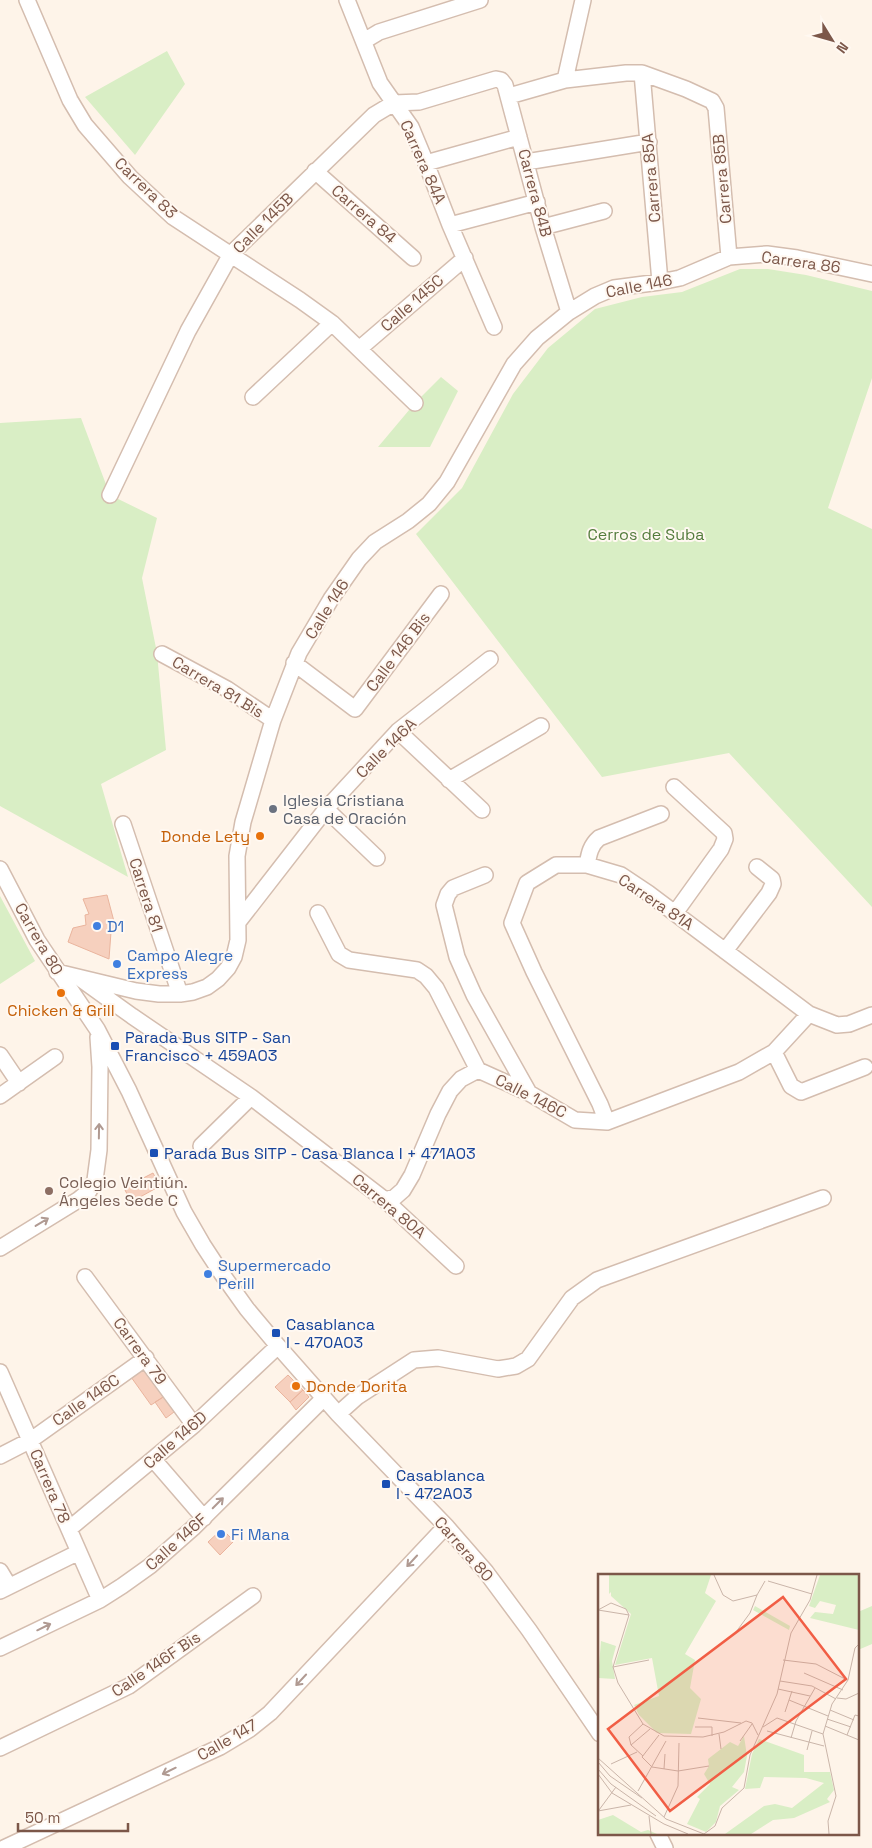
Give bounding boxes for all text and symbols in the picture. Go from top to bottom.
north arrow [807,15,857,65]
text: N [832,39,852,57]
street label: Carrera 84A [395,117,451,207]
street label: Carrera 85A [637,133,665,223]
street label: Carrera 85B [708,133,736,225]
street label: Carrera 84B [513,147,557,239]
street label: Carrera 83 [110,153,182,223]
street label: Carrera 84 [327,180,401,248]
street label: Calle 145B [228,188,298,258]
street label: Carrera 86 [760,246,842,278]
street label: Calle 146 [604,269,674,303]
street label: Calle 145C [376,270,448,336]
park label: Cerros de Suba [588,524,704,545]
street label: Calle 146 [300,575,354,643]
street label: Calle 146 Bis [361,608,435,696]
street label: Carrera 81 Bis [168,651,268,723]
street label: Calle 146A [351,713,421,783]
place label: Iglesia Cristiana Casa de Oración [283,790,407,829]
marker: Iglesia Cristiana Casa de Oración [267,803,279,815]
place label: Donde Lety [161,826,250,847]
marker: Donde Lety [254,830,266,842]
street label: Carrera 81 [124,855,168,935]
street label: Carrera 81A [614,869,698,935]
street label: Carrera 80 [10,899,68,979]
place label: D1 [107,916,124,937]
marker: D1 [91,920,103,932]
place label: Campo Alegre Express [127,945,233,984]
marker: Campo Alegre Express [111,958,123,970]
marker: Chicken & Grill [55,987,67,999]
place label: Chicken & Grill [7,1000,115,1021]
place label: Parada Bus SITP - San Francisco + 459A03 [125,1027,291,1066]
marker: Parada Bus SITP - San Francisco + 459A03 [109,1040,121,1052]
street label: Calle 146C [492,1069,570,1123]
one-way arrow [94,1123,104,1140]
place label: Parada Bus SITP - Casa Blanca I + 471A03 [164,1143,476,1164]
marker: Parada Bus SITP - Casa Blanca I + 471A03 [148,1147,160,1159]
street label: Carrera 80A [348,1169,430,1243]
place label: Colegio Veintiún. Ángeles Sede C [59,1172,188,1211]
marker: Colegio Veintiún. Ángeles Sede C [43,1185,55,1197]
one-way arrow [34,1217,48,1227]
place label: Supermercado Perill [218,1255,331,1294]
marker: Supermercado Perill [202,1268,214,1280]
street label: Carrera 79 [108,1313,172,1389]
place label: Casablanca I - 470A03 [286,1314,375,1353]
marker: Casablanca I - 470A03 [270,1327,282,1339]
street label: Calle 146C [48,1369,124,1431]
place label: Donde Dorita [306,1376,407,1397]
marker: Donde Dorita [290,1380,302,1392]
street label: Calle 146D [139,1406,211,1474]
street label: Carrera 78 [25,1446,75,1526]
place label: Casablanca I - 472A03 [396,1465,485,1504]
marker: Casablanca I - 472A03 [380,1478,392,1490]
one-way arrow [212,1497,224,1510]
street label: Calle 146F [141,1509,212,1575]
street label: Carrera 80 [430,1512,498,1586]
place label: Fi Mana [231,1524,290,1545]
marker: Fi Mana [215,1528,227,1540]
one-way arrow [406,1555,418,1568]
inset map [598,1574,860,1836]
one-way arrow [36,1622,51,1631]
street label: Calle 146F Bis [107,1626,205,1702]
one-way arrow [295,1673,307,1686]
street label: Calle 147 [193,1714,261,1766]
one-way arrow [162,1767,177,1777]
scale bar [18,1800,128,1832]
text: 50 m [25,1808,60,1827]

